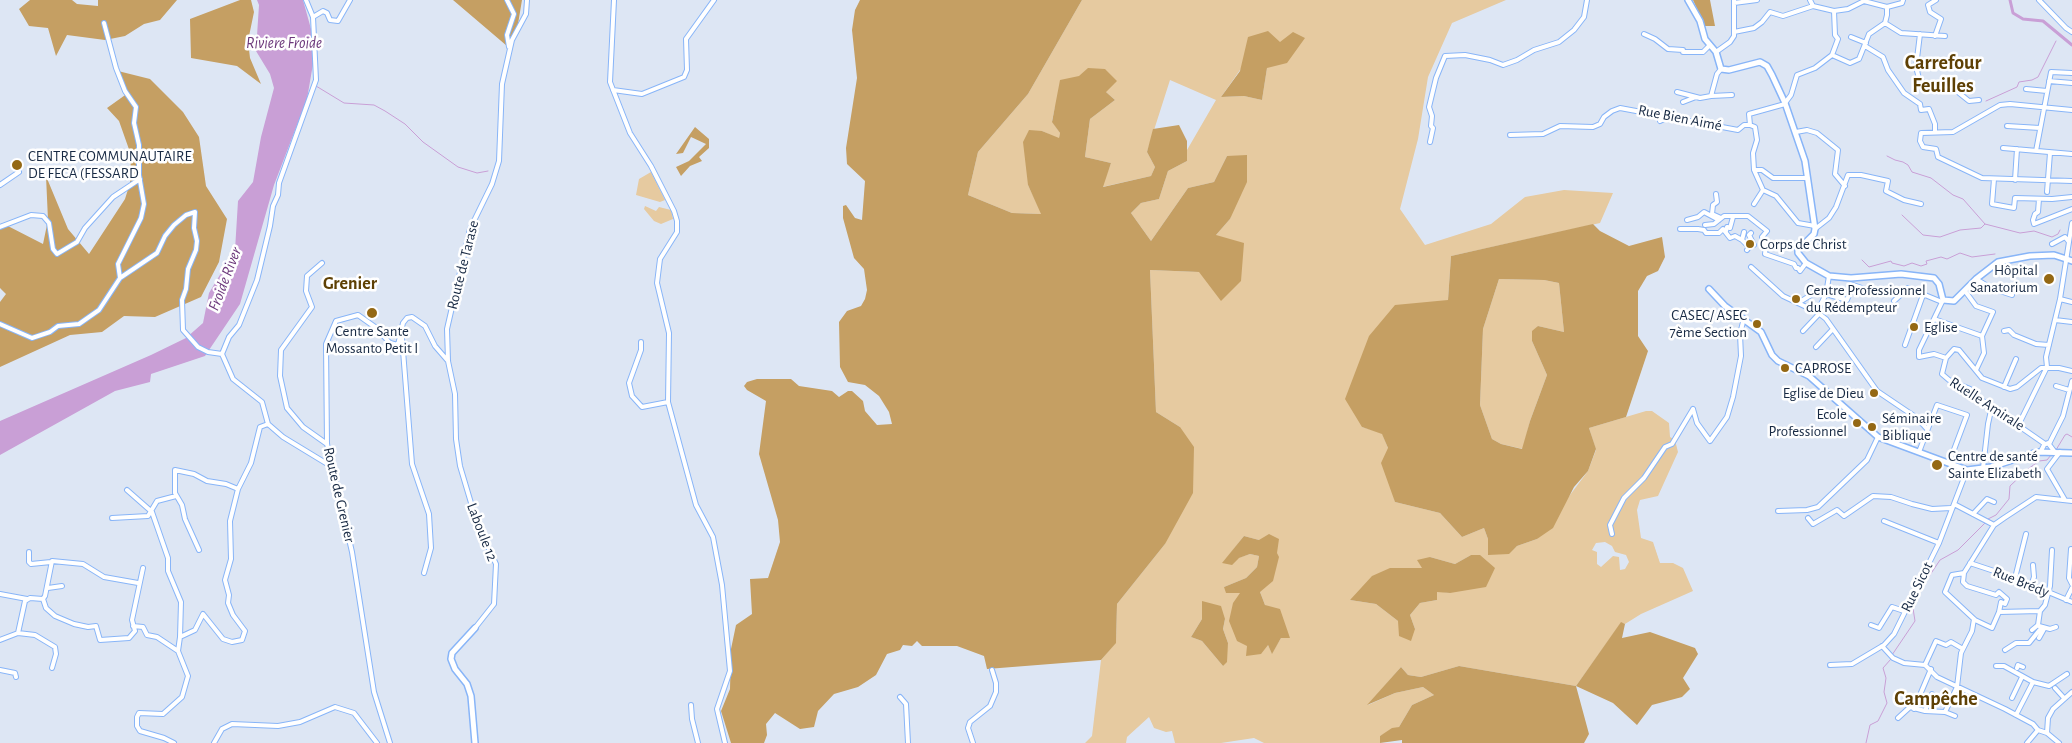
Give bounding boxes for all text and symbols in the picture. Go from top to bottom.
water label: Riviere Froide [246,33,322,53]
district label: Carrefour Feuilles [1905,51,1981,98]
street label: Rue Bien Aimé [1637,101,1723,135]
place label: CENTRE COMMUNAUTAIRE DE FECA (FESSARD [28,147,192,182]
marker: CENTRE COMMUNAUTAIRE DE FECA (FESSARD [10,158,24,172]
street label: Route de Tarase [443,219,483,311]
place label: Corps de Christ [1760,235,1847,253]
marker: Corps de Christ [1744,238,1756,250]
water label: Froide River [204,245,246,313]
place label: Hôpital Sanatorium [1970,261,2038,296]
marker: Hôpital Sanatorium [2042,272,2056,286]
district label: Grenier [323,273,377,295]
place label: Centre Professionnel du Rédempteur [1806,281,1926,316]
marker: Centre Professionnel du Rédempteur [1790,293,1802,305]
marker: Centre Sante Mossanto Petit I [365,306,379,320]
place label: CASEC/ ASEC 7ème Section [1670,306,1747,341]
marker: CASEC/ ASEC 7ème Section [1751,318,1763,330]
place label: Eglise [1924,318,1958,336]
marker: Eglise [1908,321,1920,333]
place label: Centre Sante Mossanto Petit I [326,322,418,357]
place label: CAPROSE [1795,359,1851,377]
marker: CAPROSE [1779,362,1791,374]
street label: Ruelle Amirale [1946,373,2028,435]
place label: Eglise de Dieu [1783,384,1864,402]
marker: Eglise de Dieu [1868,387,1880,399]
place label: Ecole Professionnel [1768,405,1847,440]
place label: Séminaire Biblique [1882,409,1941,444]
marker: Ecole Professionnel [1851,417,1863,429]
marker: Séminaire Biblique [1866,421,1878,433]
street label: Route de Grenier [319,445,359,545]
place label: Centre de santé Sainte Elizabeth [1948,447,2042,482]
marker: Centre de santé Sainte Elizabeth [1930,458,1944,472]
street label: Laboule 12 [463,500,501,564]
street label: Rue Sicot [1897,559,1937,615]
street label: Rue Brédy [1990,563,2052,601]
district label: Campêche [1894,687,1978,711]

